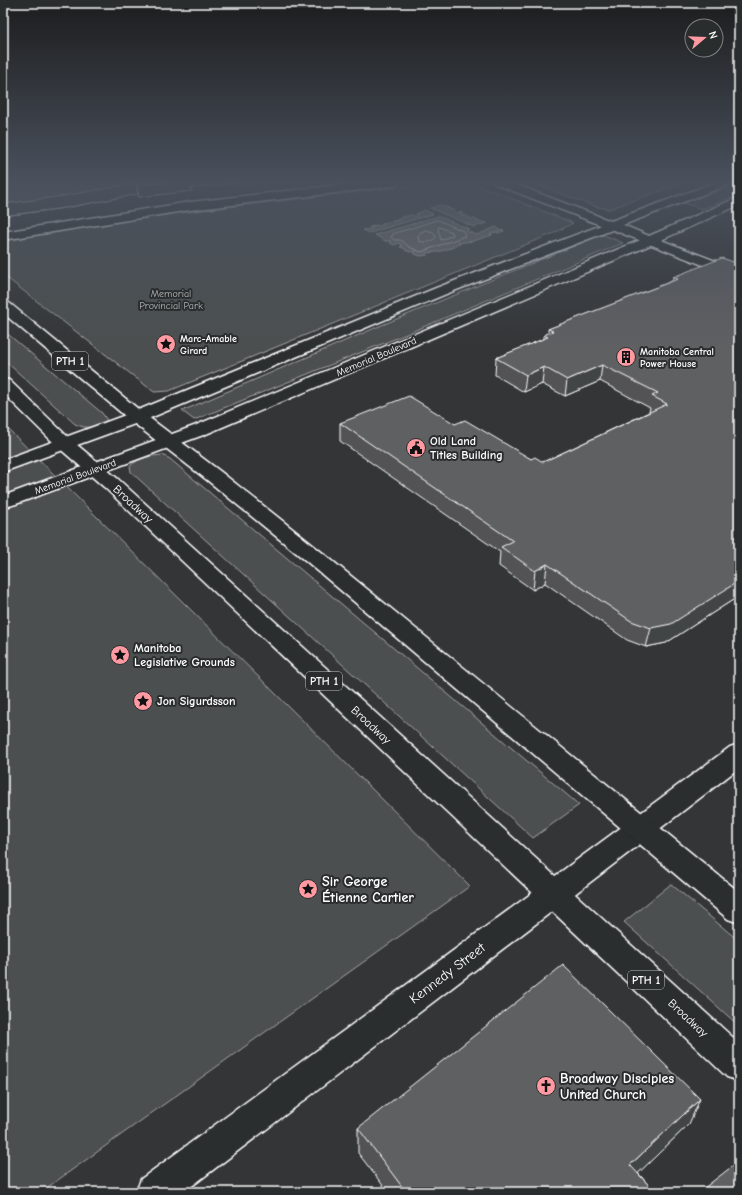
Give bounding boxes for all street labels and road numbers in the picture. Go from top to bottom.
street label: Memorial Boulevard [335,335,418,379]
road number: PTH 1 [52,352,88,370]
street label: Memorial Boulevard [33,457,118,497]
street label: Broadway [110,482,156,526]
road number: PTH 1 [306,672,342,690]
street label: Broadway [348,703,394,747]
street label: Kennedy Street [406,939,489,1007]
road number: PTH 1 [628,971,664,989]
street label: Broadway [665,996,711,1040]

